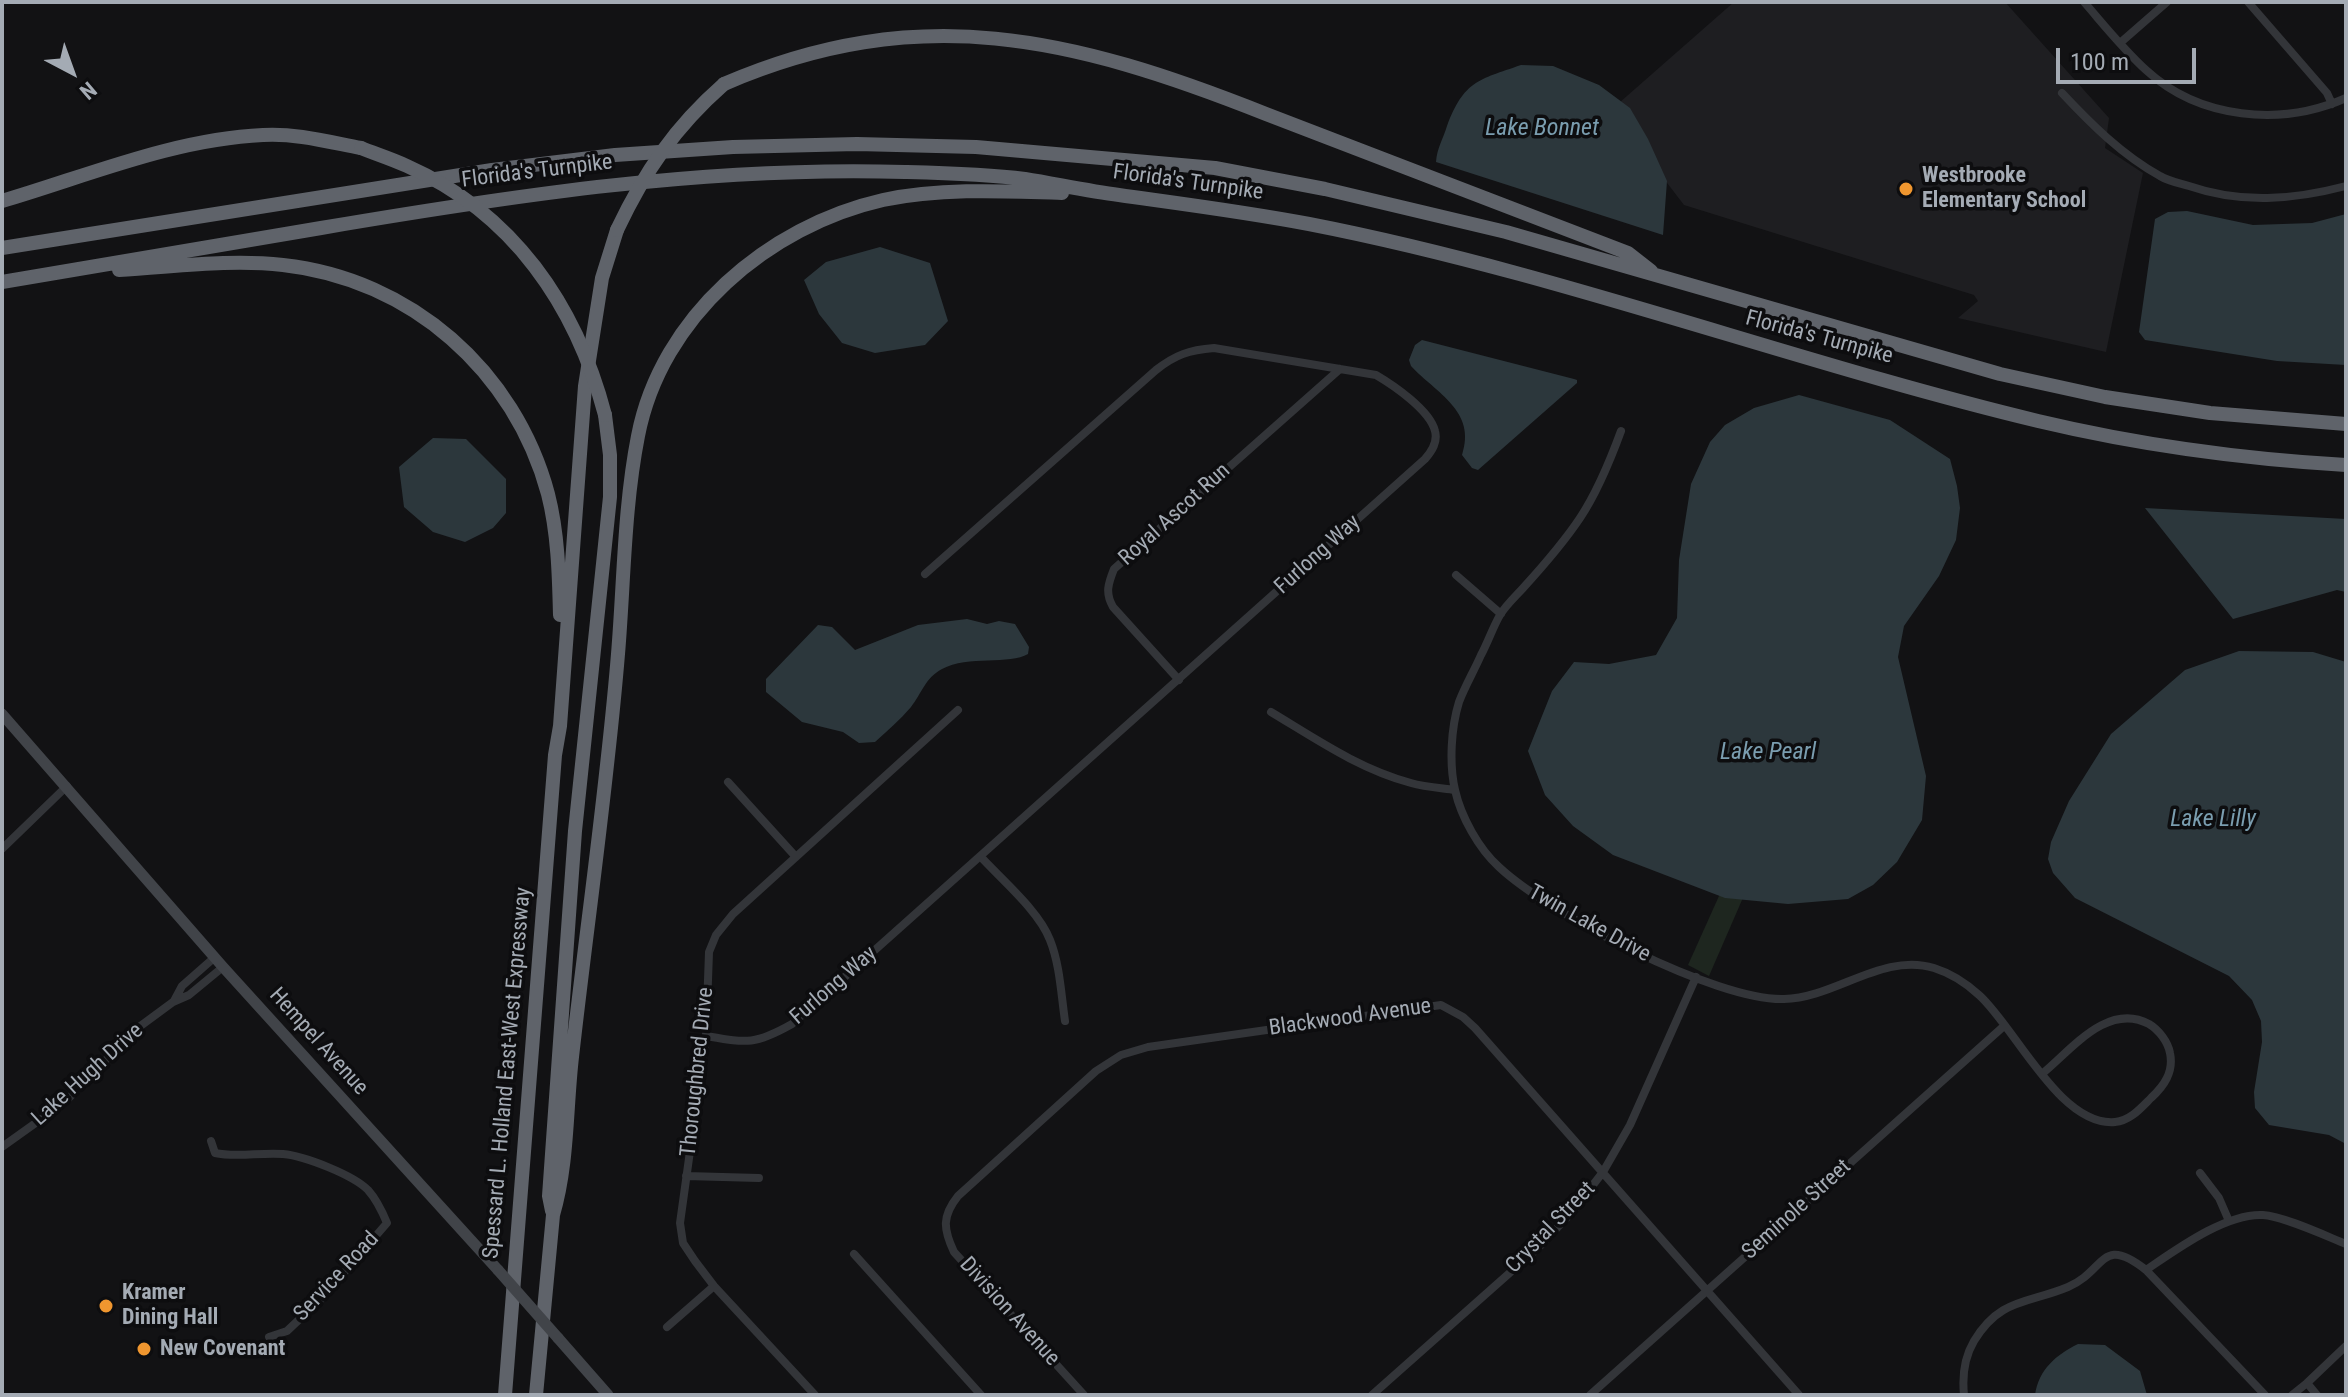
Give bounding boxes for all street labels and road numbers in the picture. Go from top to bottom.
street label: Florida's Turnpike [460,150,614,194]
street label: Florida's Turnpike [1111,159,1265,207]
street label: Florida's Turnpike [1742,306,1896,370]
street label: Royal Ascot Run [1114,458,1236,572]
street label: Furlong Way [1270,510,1366,600]
street label: Twin Lake Drive [1523,880,1655,968]
street label: Spessard L. Holland East-West Expressway [479,886,537,1260]
street label: Furlong Way [785,941,883,1031]
street label: Hempel Avenue [263,983,373,1101]
street label: Thoroughbred Drive [676,986,720,1158]
street label: Blackwood Avenue [1267,994,1433,1042]
street label: Lake Hugh Drive [27,1018,149,1132]
street label: Seminole Street [1737,1154,1857,1266]
street label: Crystal Street [1501,1177,1601,1279]
street label: Service Road [289,1227,385,1327]
street label: Division Avenue [953,1252,1065,1372]

